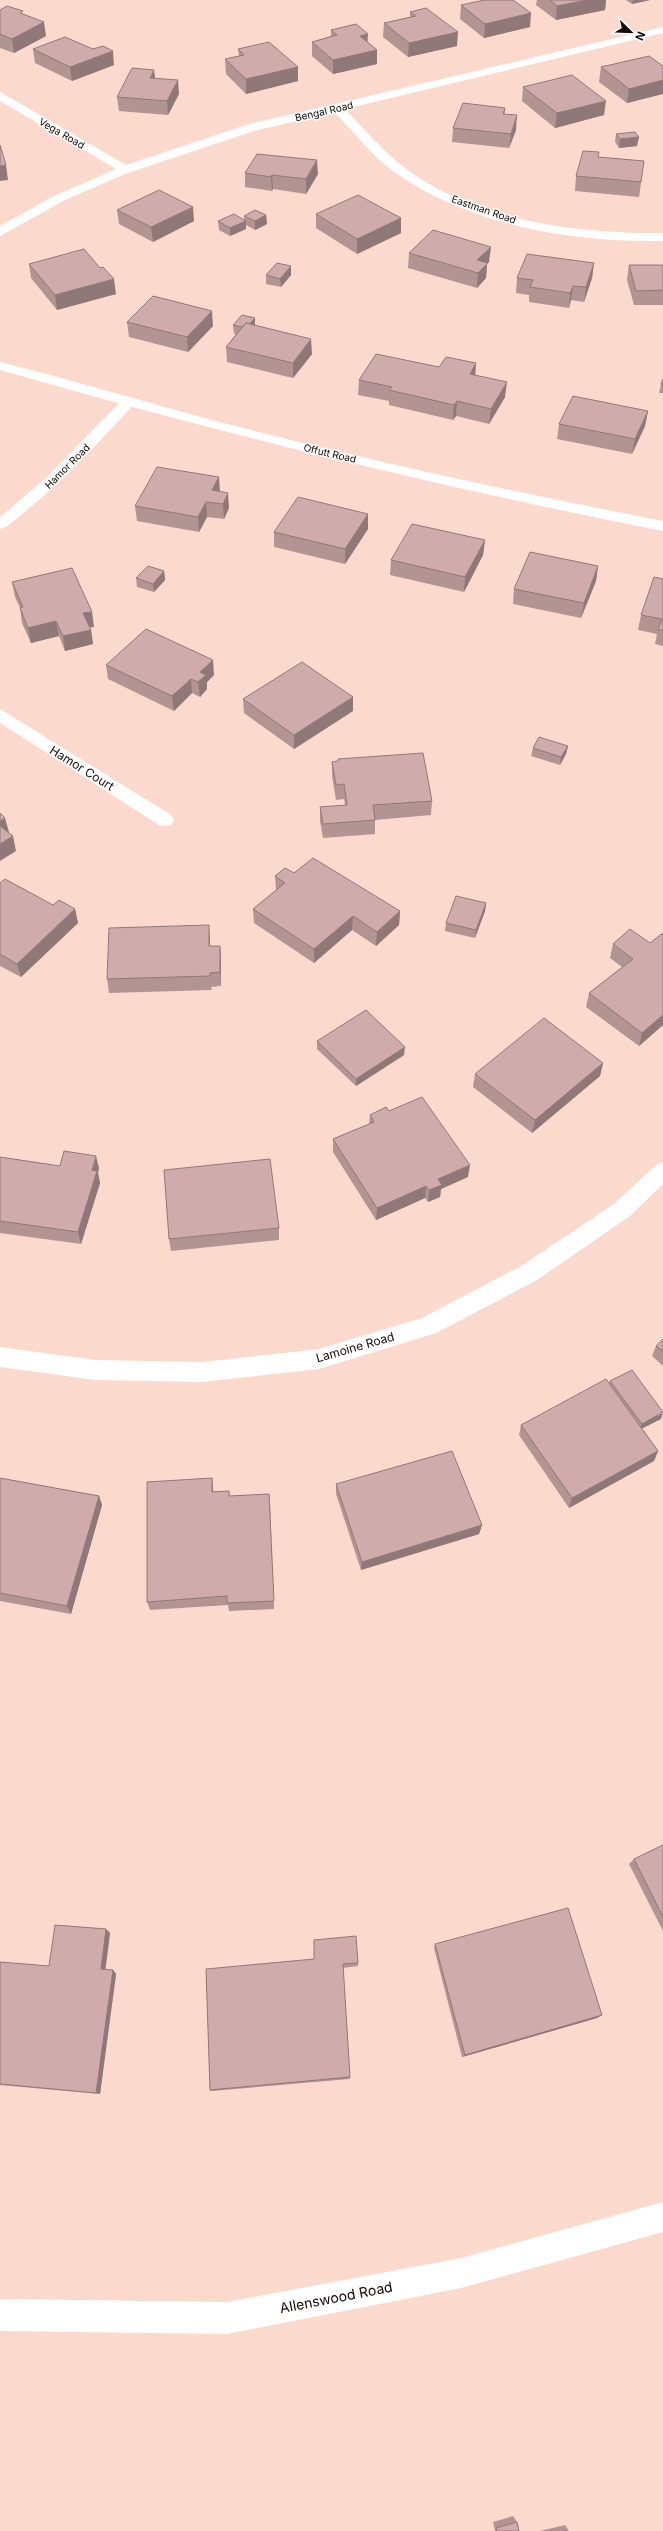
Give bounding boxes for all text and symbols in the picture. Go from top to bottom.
north arrow [611,12,651,52]
text: N [632,29,648,43]
street label: Bengal Road [294,98,354,124]
street label: Vega Road [37,115,87,151]
street label: Eastman Road [450,192,518,226]
street label: Hamor Road [42,441,92,491]
street label: Offutt Road [302,441,358,465]
street label: Hamor Court [47,742,117,794]
street label: Lamoine Road [314,1329,396,1365]
street label: Allenswood Road [278,2278,394,2316]

